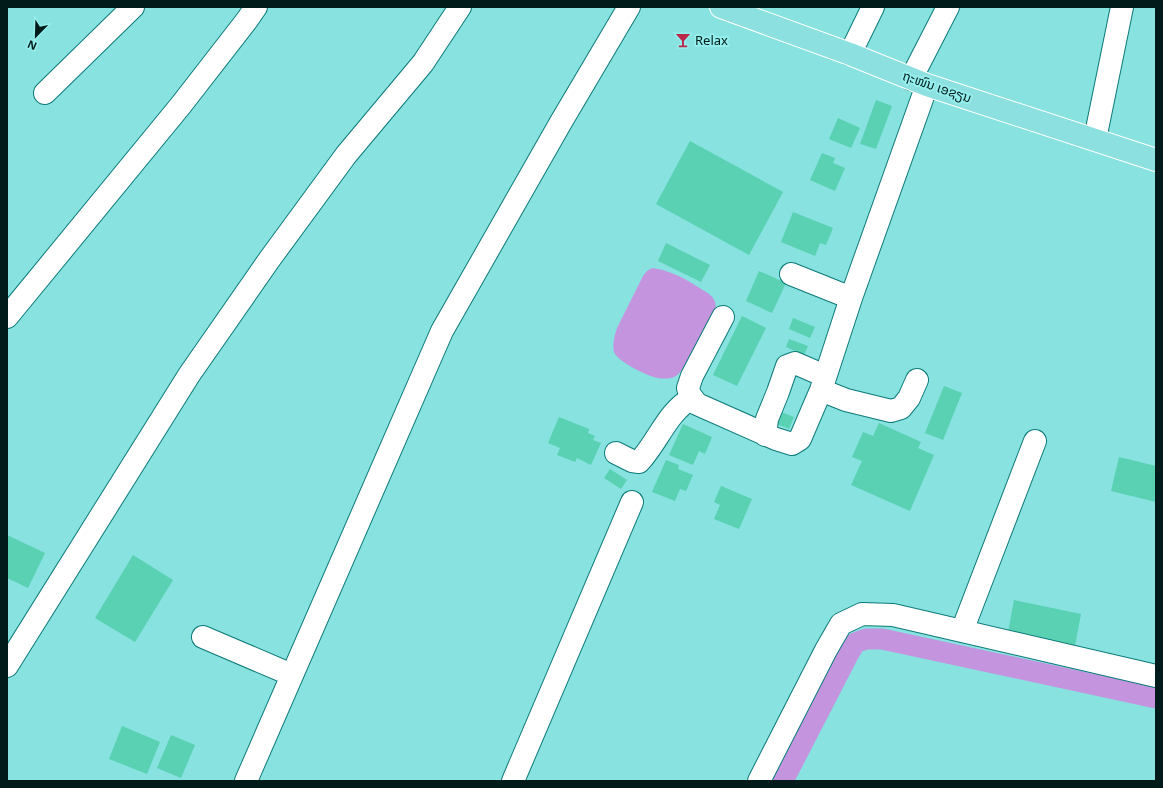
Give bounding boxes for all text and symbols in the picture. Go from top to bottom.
north arrow [16,16,56,56]
place label: Relax [695,30,728,51]
bar icon: Relax [674,31,692,49]
text: N [24,35,40,55]
street label: ຖະໜົນ ເອຊຽນ [900,65,974,109]

